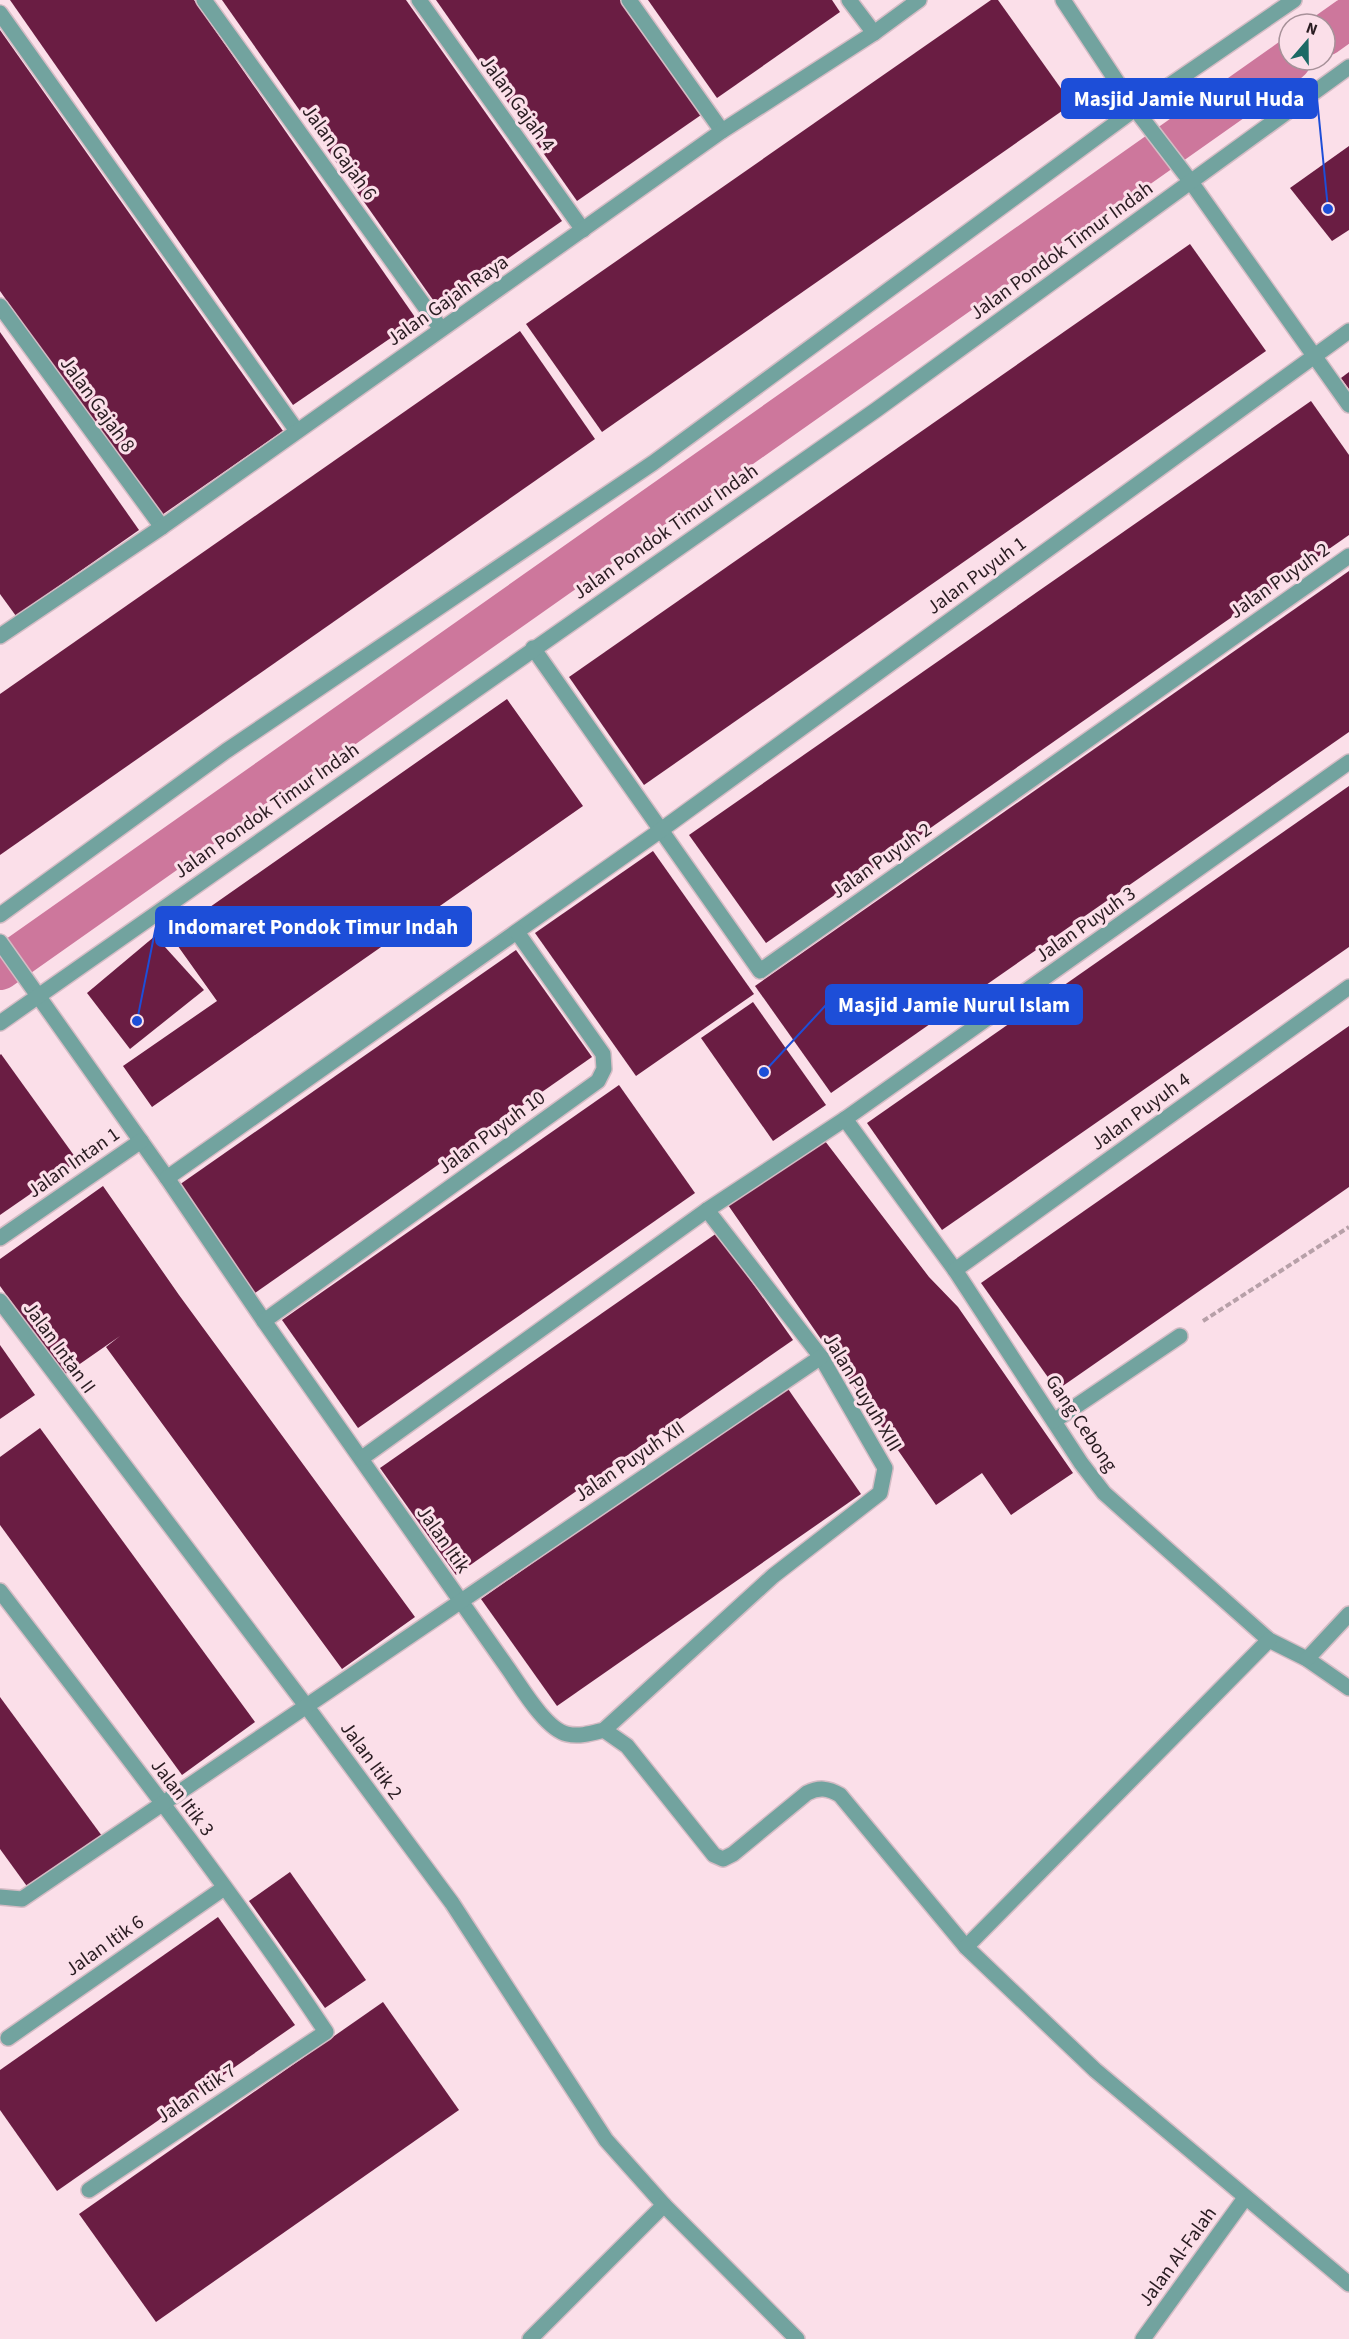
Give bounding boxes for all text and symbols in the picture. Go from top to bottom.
north arrow [1277,12,1337,72]
text: N [1303,17,1321,41]
street label: Jalan Gajah 4 [473,50,561,157]
callout: Masjid Jamie Nurul Huda [1062,79,1317,118]
text: Masjid Jamie Nurul Huda [1074,84,1304,114]
street label: Jalan Gajah 6 [295,99,383,206]
street label: Jalan Pondok Timur Indah [964,175,1159,327]
street label: Jalan Gajah Raya [381,248,514,353]
street label: Jalan Gajah 8 [53,351,141,458]
street label: Jalan Pondok Timur Indah [567,457,764,607]
street label: Jalan Puyuh 1 [921,530,1032,622]
street label: Jalan Puyuh 2 [1224,536,1336,626]
street label: Jalan Pondok Timur Indah [168,736,365,886]
street label: Jalan Puyuh 2 [826,816,938,906]
street label: Jalan Puyuh 3 [1030,880,1142,970]
callout: Indomaret Pondok Timur Indah [156,907,471,946]
text: Indomaret Pondok Timur Indah [168,912,458,942]
callout: Masjid Jamie Nurul Islam [826,985,1082,1024]
text: Masjid Jamie Nurul Islam [838,990,1070,1020]
street label: Jalan Puyuh 4 [1085,1066,1196,1158]
street label: Jalan Puyuh 10 [432,1084,551,1181]
street label: Jalan Intan 1 [22,1121,126,1205]
street label: Jalan Intan II [16,1296,102,1399]
street label: Jalan Puyuh XIII [816,1328,908,1457]
street label: Gang Cebong [1038,1369,1124,1478]
street label: Jalan Puyuh XII [569,1414,690,1509]
street label: Jalan Itik [410,1500,477,1579]
street label: Jalan Itik 2 [333,1716,409,1805]
street label: Jalan Itik 3 [144,1753,221,1842]
street label: Jalan Itik 6 [59,1908,150,1983]
street label: Jalan Itik 7 [151,2057,242,2131]
street label: Jalan Al-Falah [1132,2201,1224,2312]

